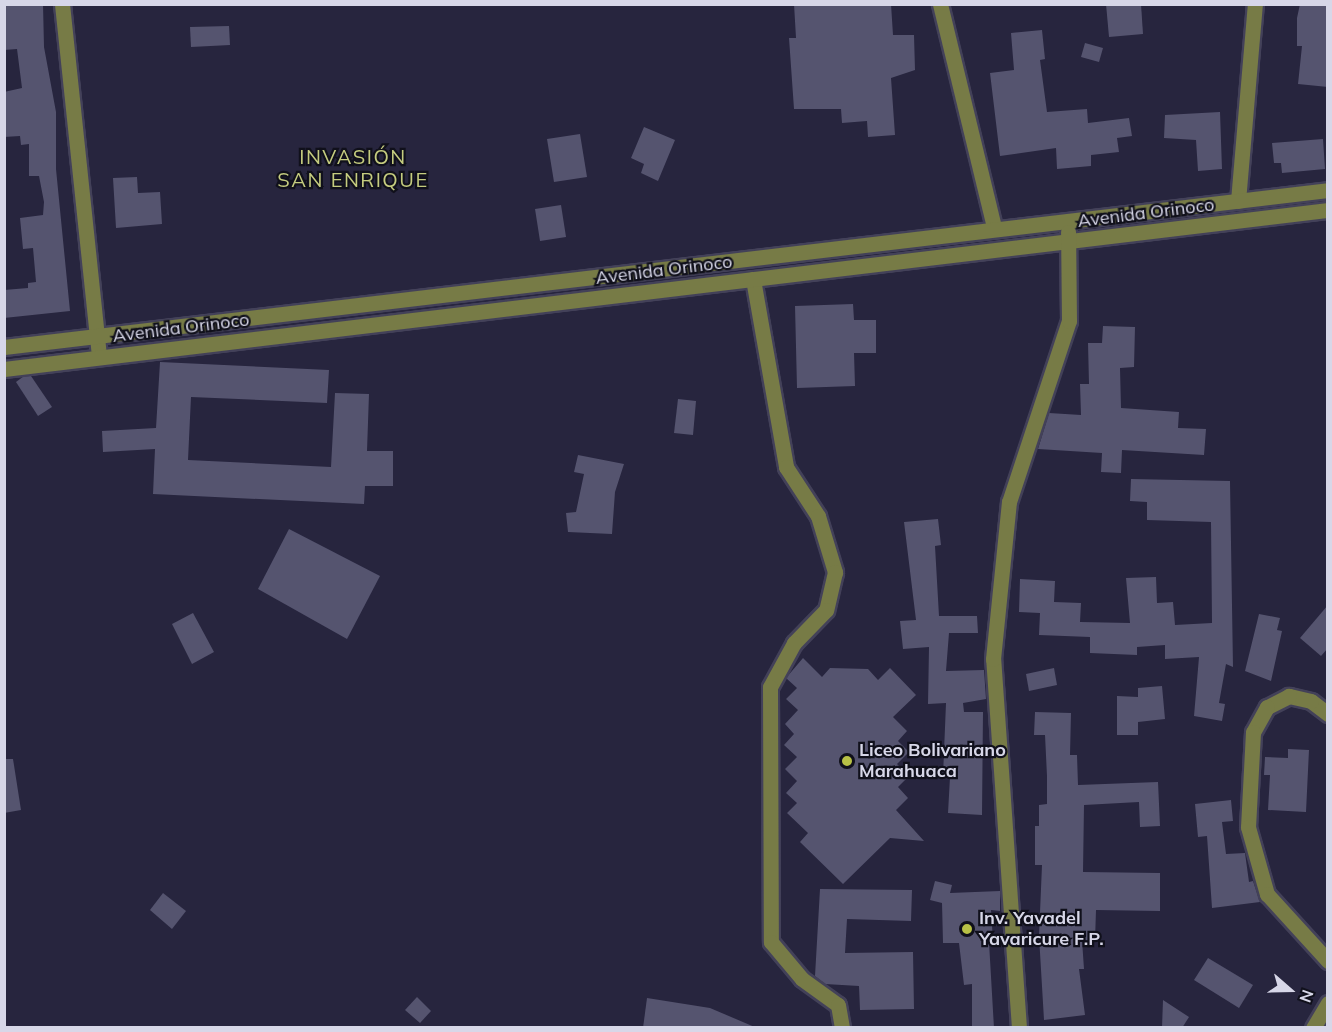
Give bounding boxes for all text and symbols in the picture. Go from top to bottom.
district label: INVASIÓN SAN ENRIQUE [277,145,429,192]
street label: Avenida Orinoco [1076,194,1216,232]
street label: Avenida Orinoco [594,251,734,289]
street label: Avenida Orinoco [111,309,251,347]
place label: Liceo Bolivariano Marahuaca [859,740,1006,783]
marker: Liceo Bolivariano Marahuaca [840,754,854,768]
place label: Inv. Yavadel Yavaricure F.P. [979,908,1104,950]
marker: Inv. Yavadel Yavaricure F.P. [960,922,974,936]
north arrow [1260,960,1320,1020]
text: N [1295,987,1318,1005]

